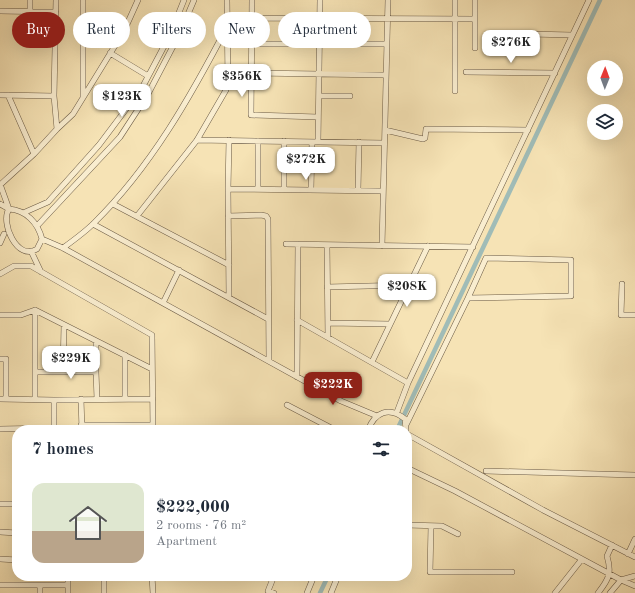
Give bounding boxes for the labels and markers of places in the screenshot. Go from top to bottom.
pin: $276K [483,30,539,64]
pin: $356K [214,64,270,98]
pin: $123K [94,84,150,118]
pin: $272K [278,147,334,181]
pin: $208K [379,274,435,308]
pin: $229K [43,346,99,380]
pin: $222K [305,372,361,406]

